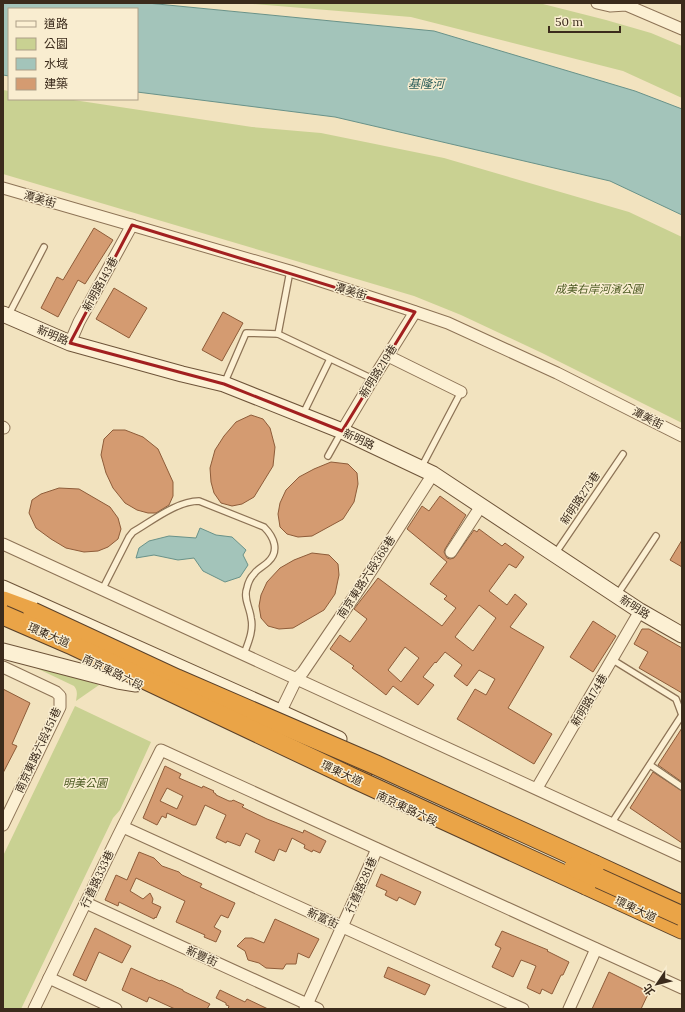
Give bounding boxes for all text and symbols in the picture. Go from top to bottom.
legend [8,8,138,100]
scale bar [549,8,620,34]
text: 50 m [555,14,583,29]
text: 道路 [44,16,68,31]
text: 公園 [44,36,68,51]
text: 水域 [44,56,68,71]
text: 建築 [44,76,68,91]
water label: 基隆河 [408,76,446,91]
street label: 潭美街 [22,188,58,210]
street label: 新明路143巷 [79,254,121,314]
street label: 潭美街 [333,279,369,303]
park label: 成美右岸河濱公園 [555,282,645,296]
street label: 新明路 [35,322,71,348]
street label: 新明路219巷 [356,342,400,400]
street label: 潭美街 [630,404,666,432]
street label: 新明路 [341,426,377,452]
street label: 新明路273巷 [557,469,603,527]
street label: 南京東路六段368巷 [334,533,398,621]
street label: 新明路 [617,592,653,622]
street label: 環東大道 [26,620,72,650]
street label: 南京東路六段 [80,651,146,693]
street label: 新明路174巷 [568,671,610,729]
street label: 南京東路六段451巷 [12,705,64,795]
street label: 環東大道 [319,757,365,789]
park label: 明美公園 [63,776,109,790]
street label: 南京東路六段 [374,788,440,828]
street label: 行善路333巷 [77,848,117,910]
street label: 行善路281巷 [342,855,380,915]
street label: 環東大道 [613,893,659,925]
street label: 新富街 [305,905,341,931]
street label: 新豐街 [184,943,220,969]
north arrow [637,964,677,1004]
text: 北 [640,981,658,998]

